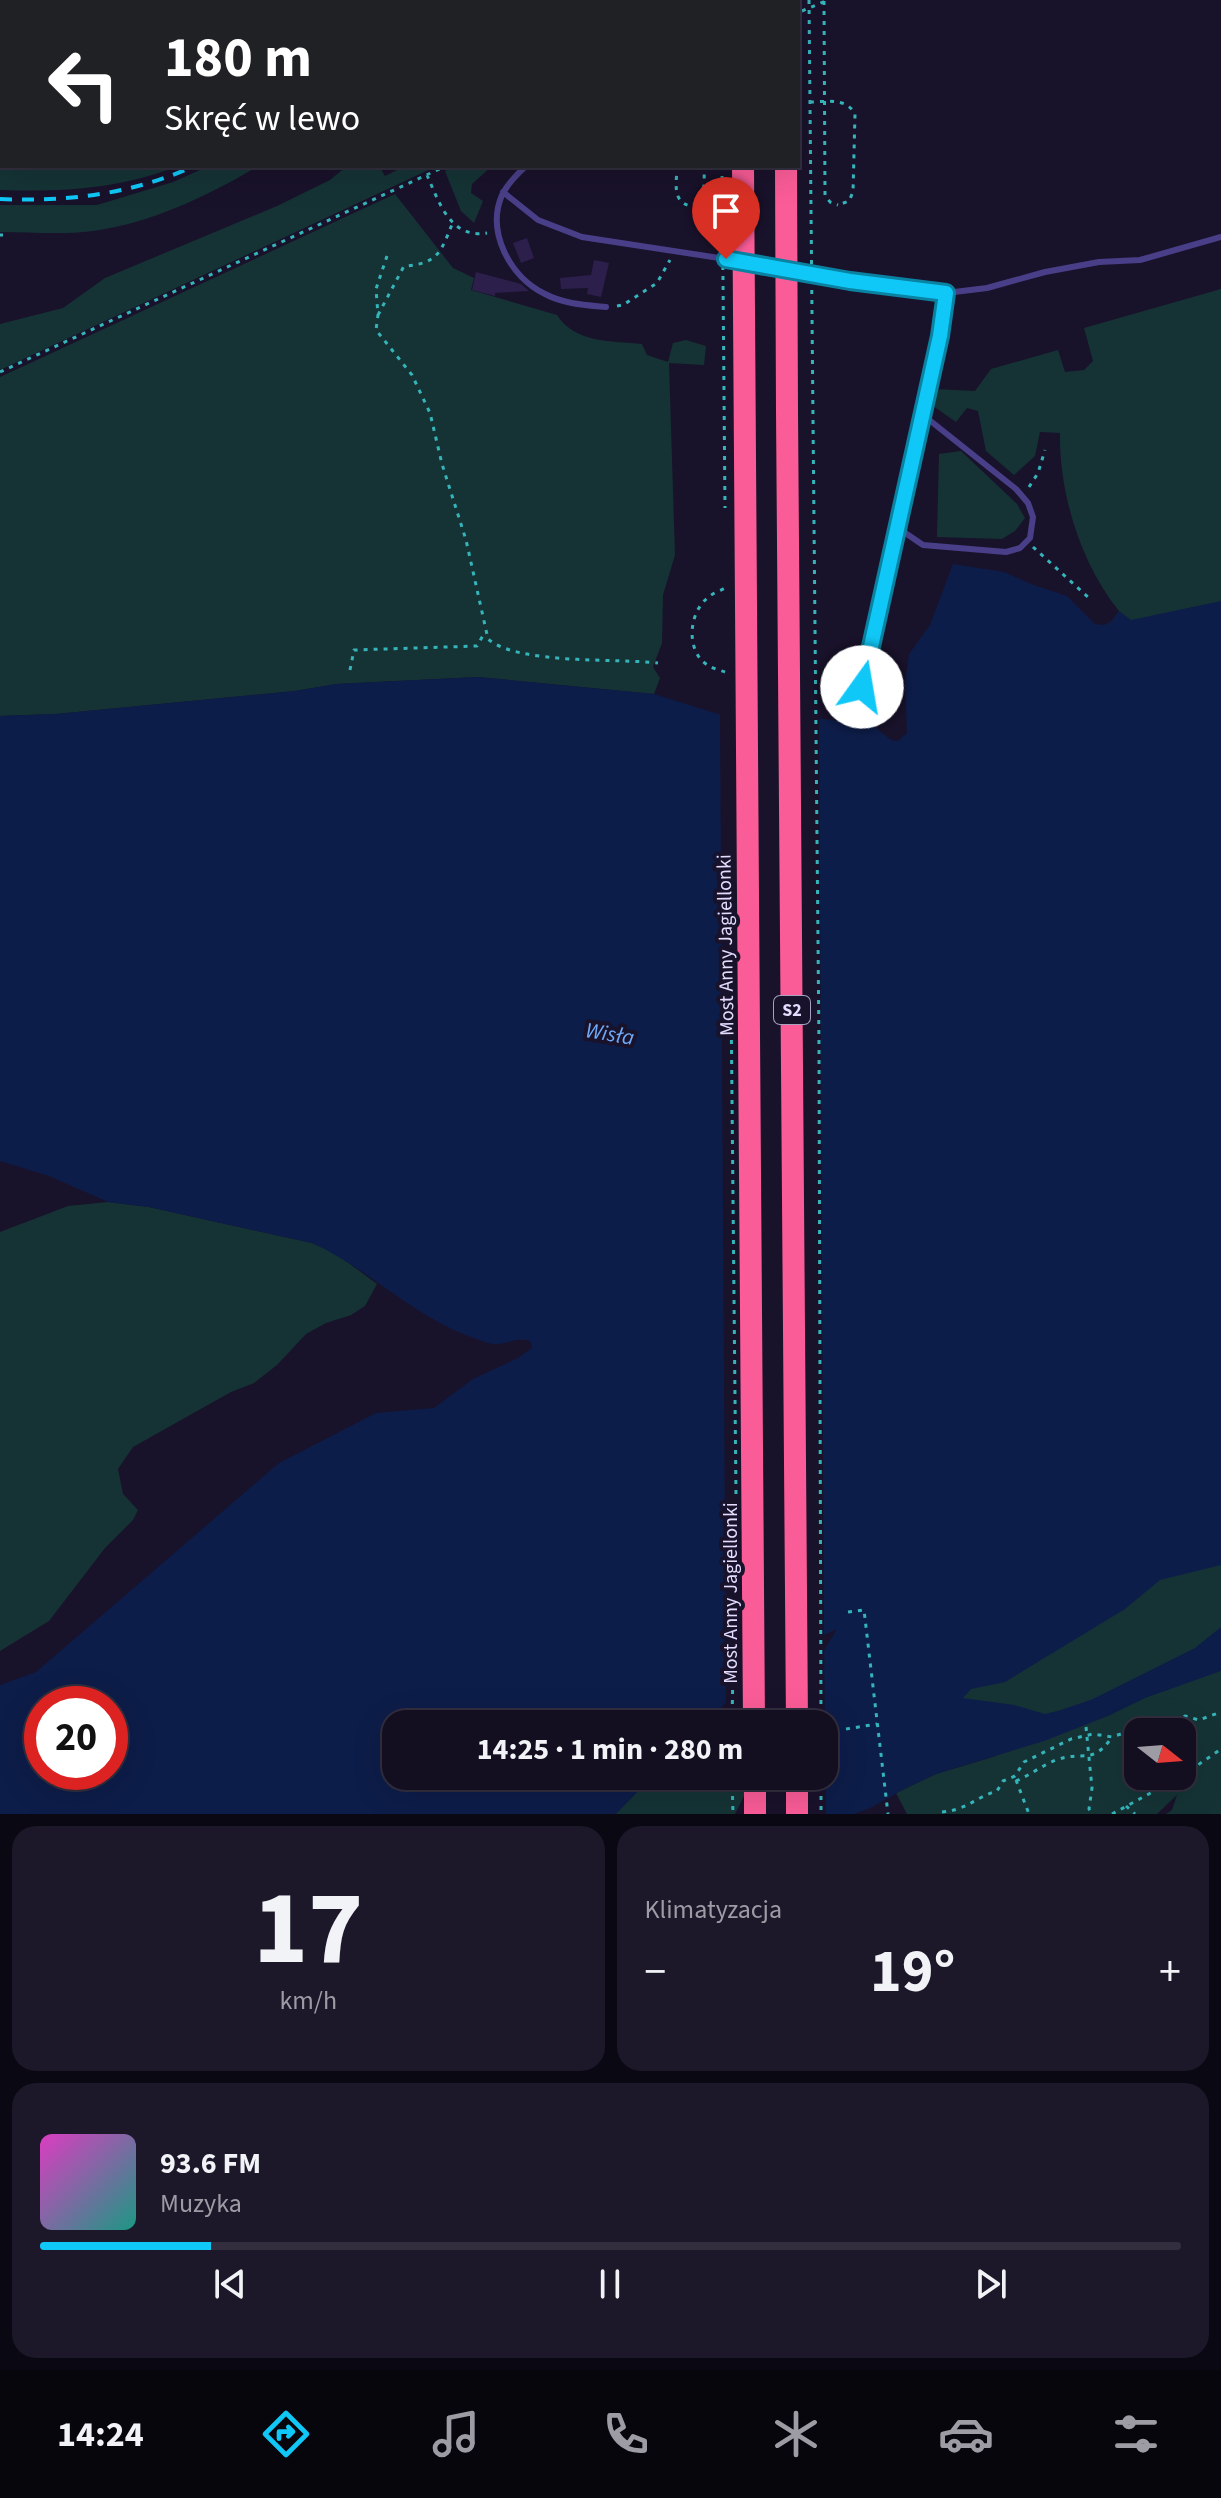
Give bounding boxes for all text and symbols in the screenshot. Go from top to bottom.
text: 180 m [164,19,312,98]
icon: left [32,32,136,136]
text: Skręć w lewo [164,93,360,144]
pin [692,177,760,259]
icon: arrive [704,189,748,233]
position arrow [820,645,904,729]
street label: Most Anny Jagiellonki [710,854,742,1036]
road number: S2 [774,996,810,1024]
water label: Wisła [583,1014,637,1054]
street label: Most Anny Jagiellonki [717,1502,745,1684]
speed limit sign: 20 [24,1686,128,1790]
north arrow [1124,1718,1196,1790]
map controls [1124,1718,1196,1790]
text: 14:25 · 1 min · 280 m [477,1728,743,1771]
text: 17 [253,1856,363,2004]
text: Klimatyzacja [645,1891,782,1928]
text: 19° [870,1930,955,2015]
text: − [645,1941,666,2004]
text: + [1159,1941,1181,2004]
text: km/h [279,1982,337,2019]
text: 93.6 FM [160,2142,261,2185]
text: Muzyka [160,2185,242,2222]
icon: previous [208,2262,252,2306]
icon: pause [588,2262,632,2306]
icon: next [969,2262,1013,2306]
icon: directions [258,2406,314,2462]
icon: music [428,2406,484,2462]
icon: phone [598,2406,654,2462]
icon: climate [768,2406,824,2462]
icon: car [938,2406,994,2462]
icon: filters [1108,2406,1164,2462]
text: 14:24 [57,2409,144,2460]

